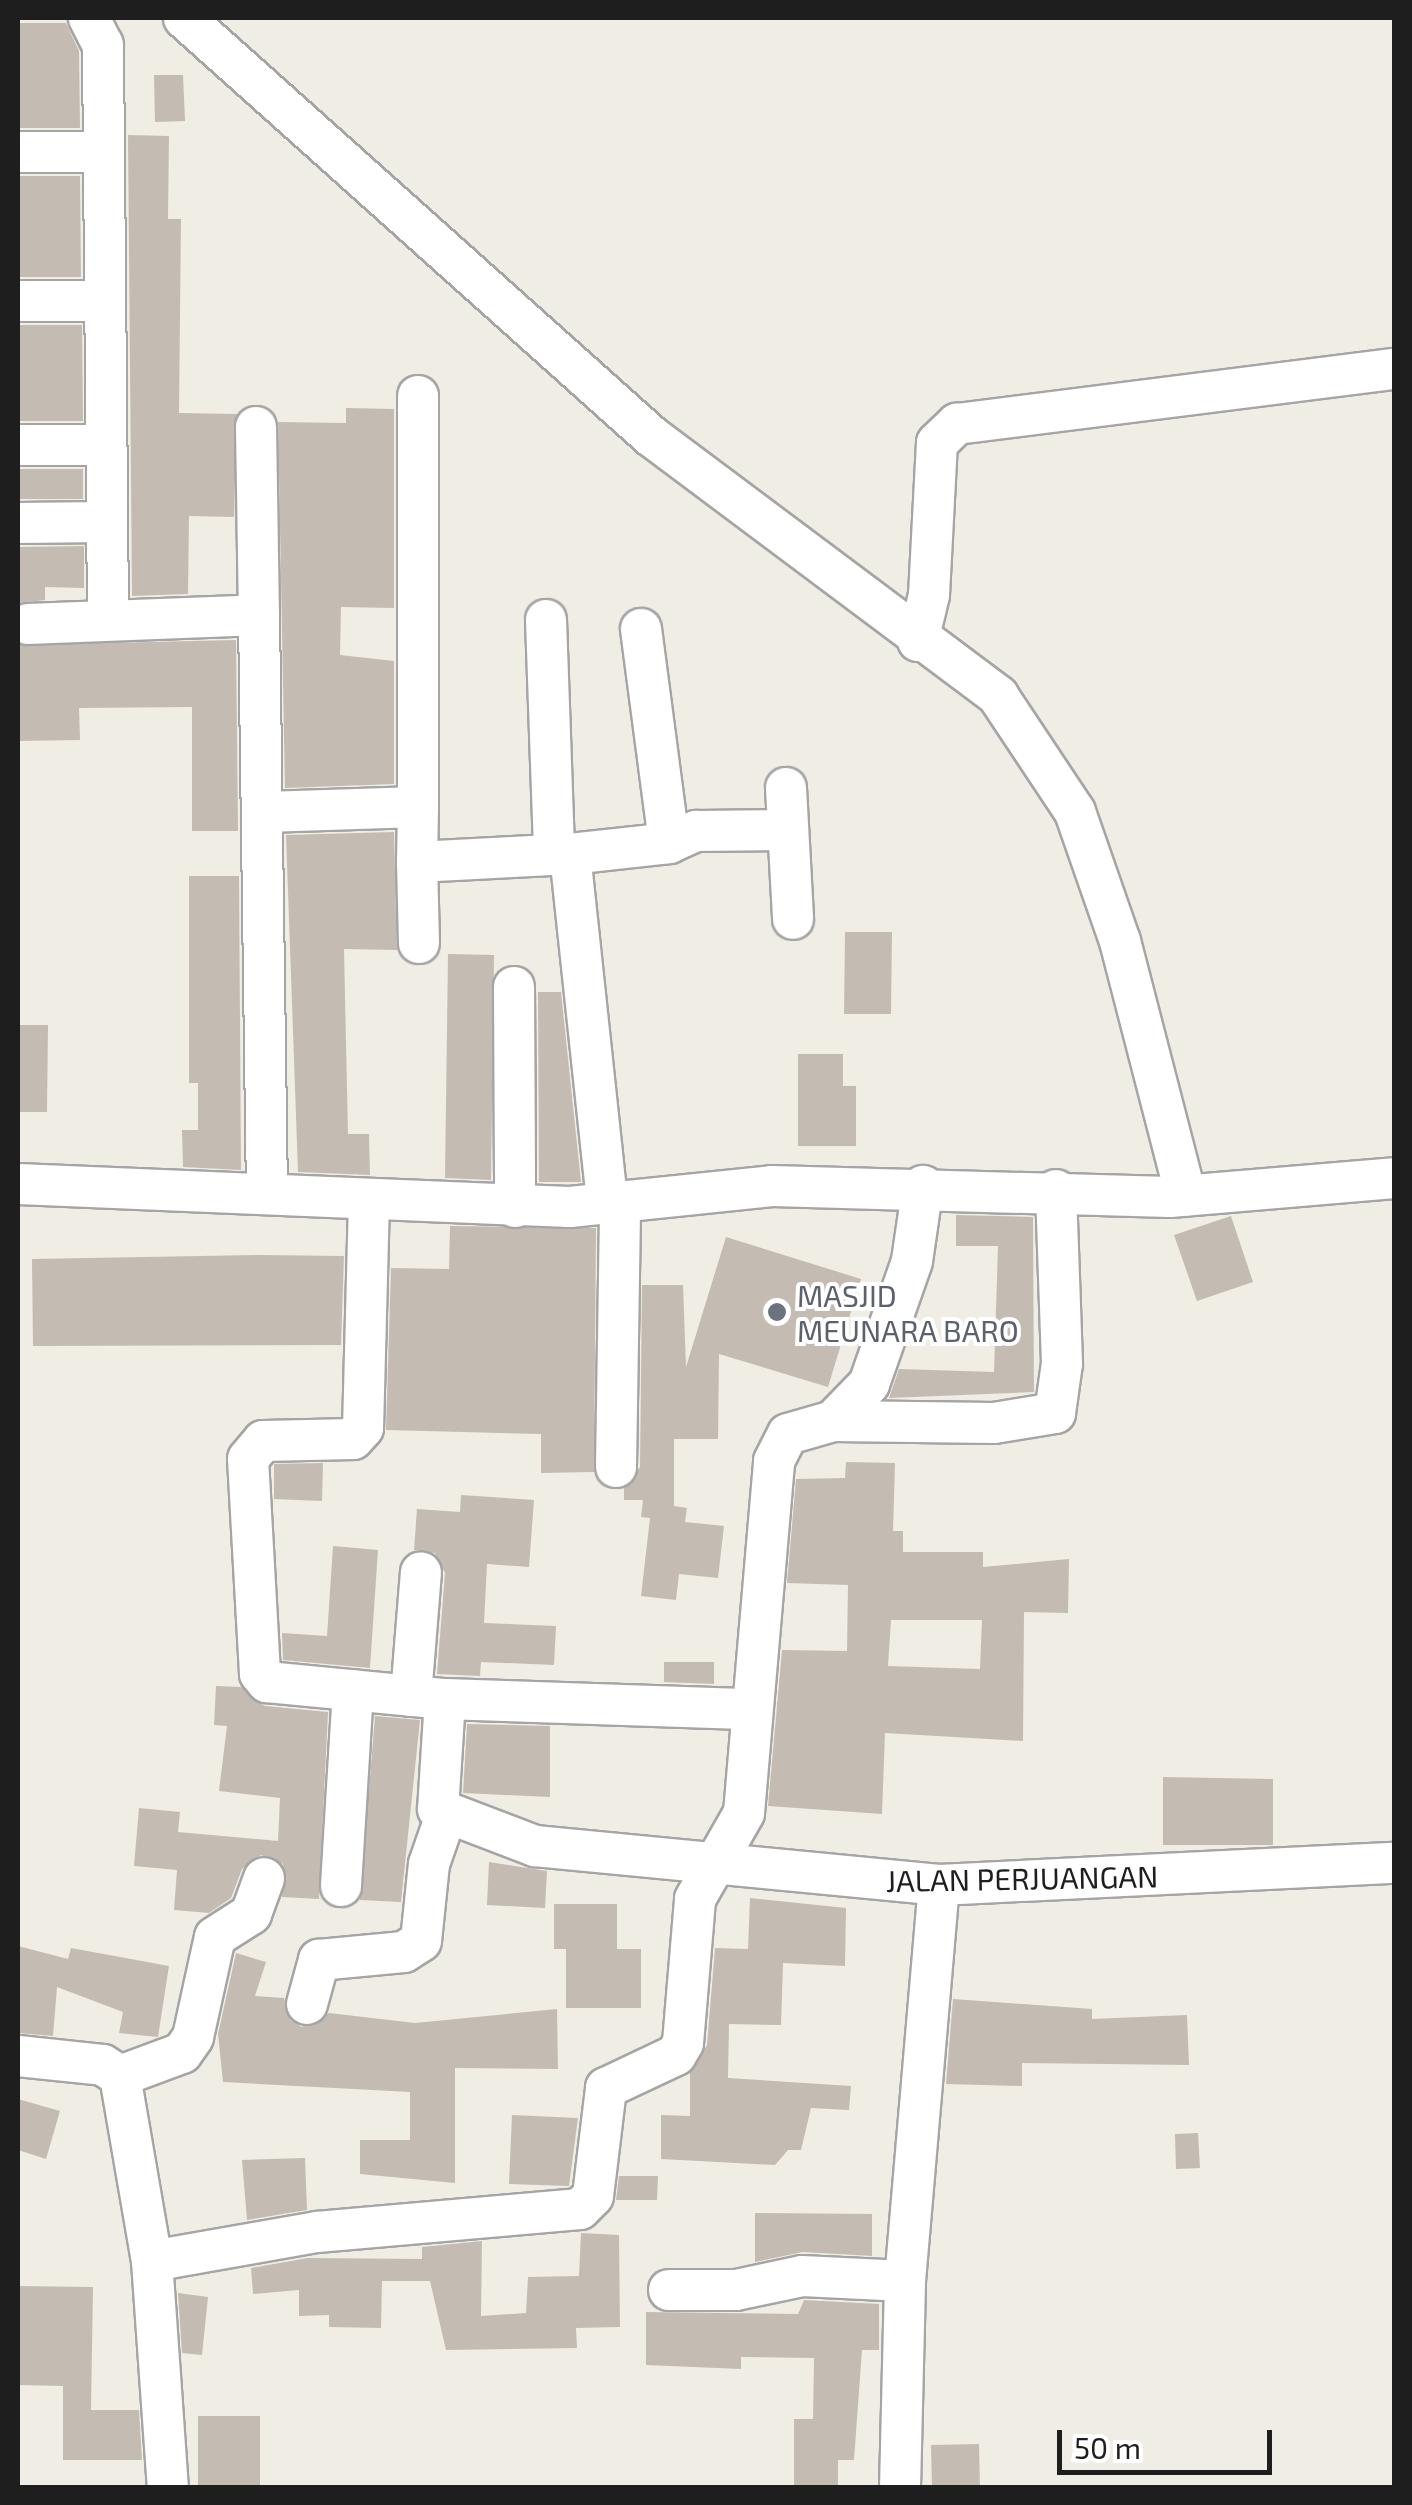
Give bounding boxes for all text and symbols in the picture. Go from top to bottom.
place label: MASJID MEUNARA BARO [797,1277,1020,1348]
marker: MASJID MEUNARA BARO [766,1301,788,1323]
street label: JALAN PERJUANGAN [886,1858,1158,1898]
scale bar [1062,2410,1277,2472]
text: 50 m [1074,2429,1141,2465]

